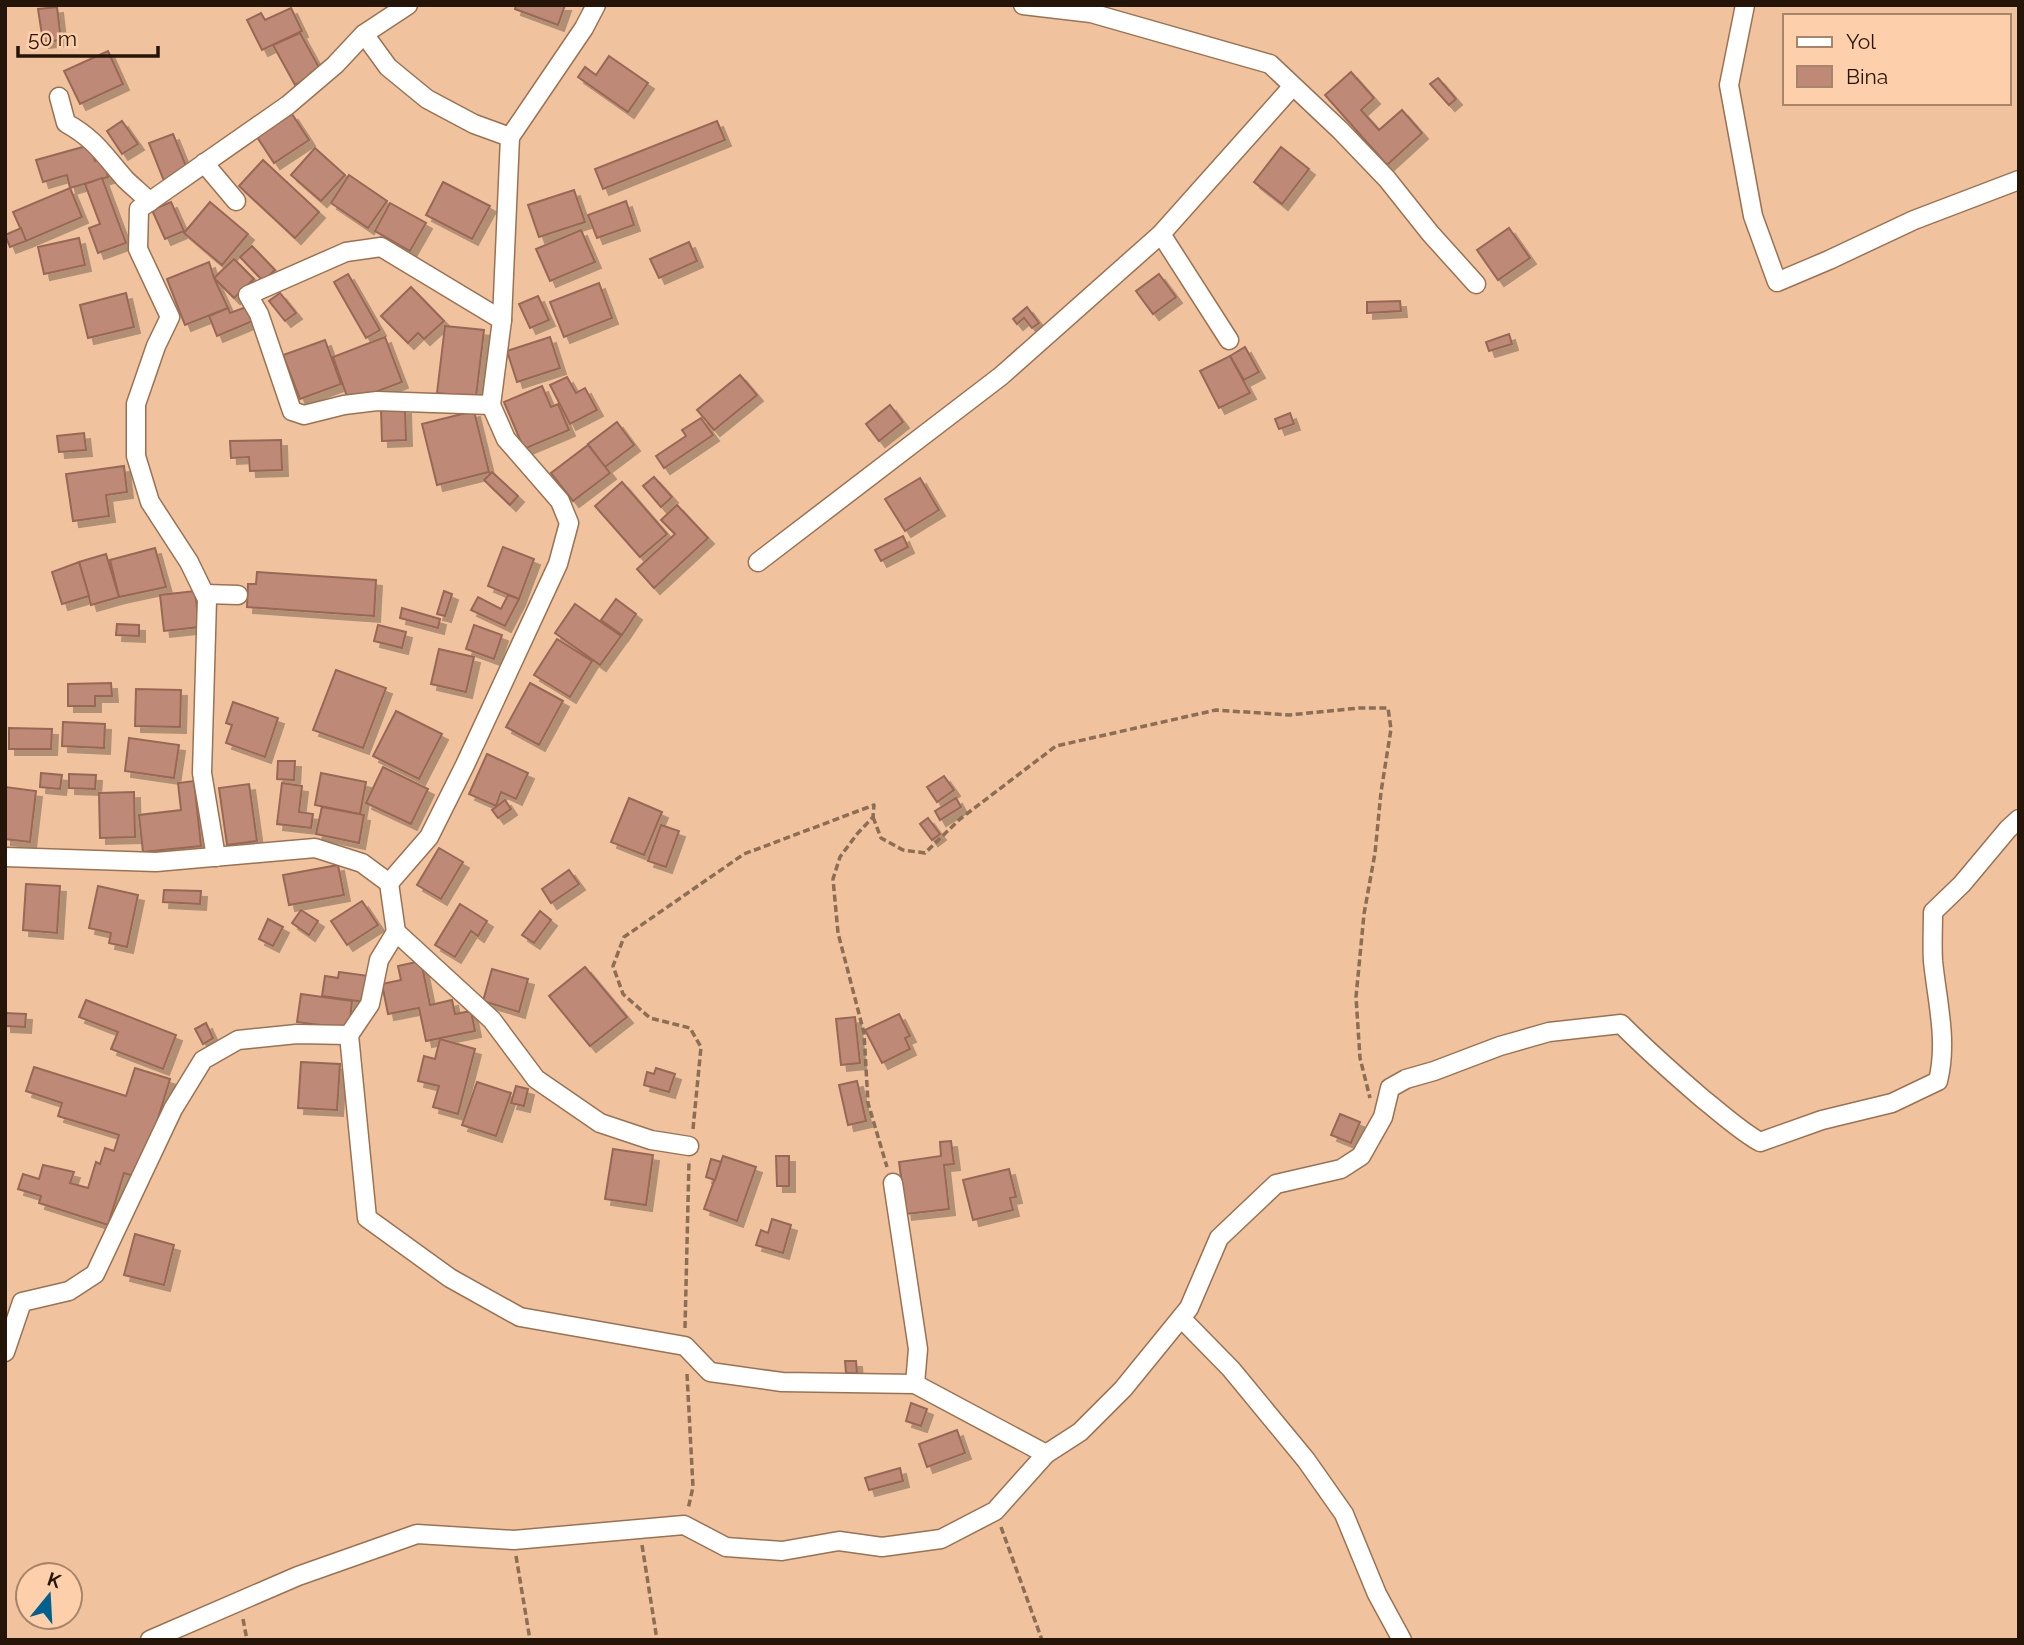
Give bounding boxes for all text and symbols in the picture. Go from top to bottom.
scale bar [18,14,158,58]
legend [1783,14,2010,105]
text: 50 m [28,26,77,51]
text: Yol [1846,29,1876,54]
text: Bina [1846,64,1888,89]
north arrow [14,1561,84,1631]
text: K [45,1567,64,1592]

